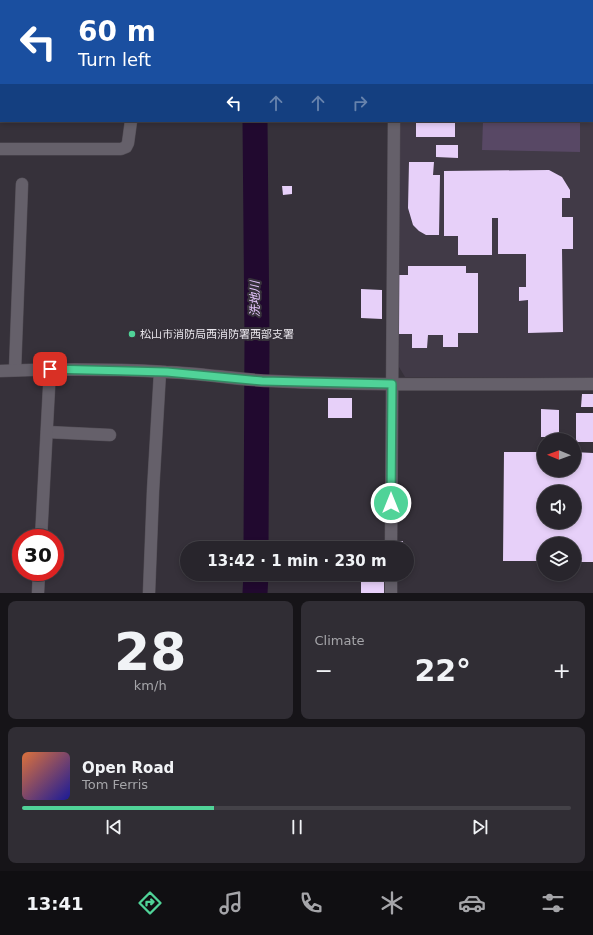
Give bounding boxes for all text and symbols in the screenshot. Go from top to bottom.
text: 60 m [78,15,156,48]
icon: left [12,16,64,68]
text: Turn left [78,49,151,70]
icon: left [223,92,245,114]
icon: ahead [265,92,287,114]
icon: ahead [307,92,329,114]
icon: right [349,92,371,114]
water label: 洗地川 [248,279,262,317]
place label: 松山市消防局西消防署西部支署 [140,328,294,341]
marker: 松山市消防局西消防署西部支署 [127,329,137,339]
pin [33,352,67,386]
icon: arrive [39,358,61,380]
north arrow [537,433,581,477]
map controls [537,433,581,581]
position arrow [370,482,412,524]
button: sound [537,485,581,529]
speed limit sign: 30 [12,529,64,581]
button: layers [537,537,581,581]
text: 13:42 · 1 min · 230 m [207,552,387,570]
text: 28 [114,622,186,682]
text: Climate [315,633,365,648]
text: 22° [414,653,471,688]
text: − [315,658,333,683]
text: + [553,658,571,683]
text: km/h [134,678,167,693]
text: Open Road [82,759,174,777]
text: Tom Ferris [82,777,148,792]
icon: previous [103,816,125,838]
icon: pause [286,816,308,838]
icon: next [469,816,491,838]
icon: directions [136,889,164,917]
icon: music [217,889,245,917]
icon: phone [297,889,325,917]
icon: climate [378,889,406,917]
icon: car [458,889,486,917]
icon: filters [539,889,567,917]
text: 13:41 [26,893,84,914]

